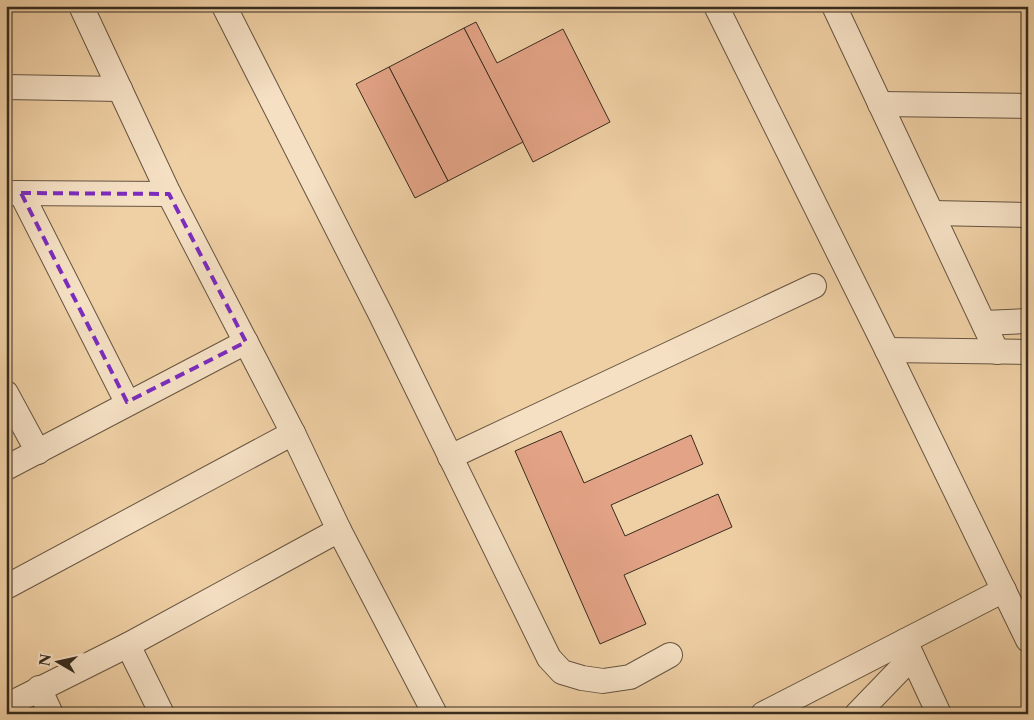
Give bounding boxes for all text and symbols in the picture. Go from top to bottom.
north arrow [32,638,82,688]
text: N [35,653,55,667]

